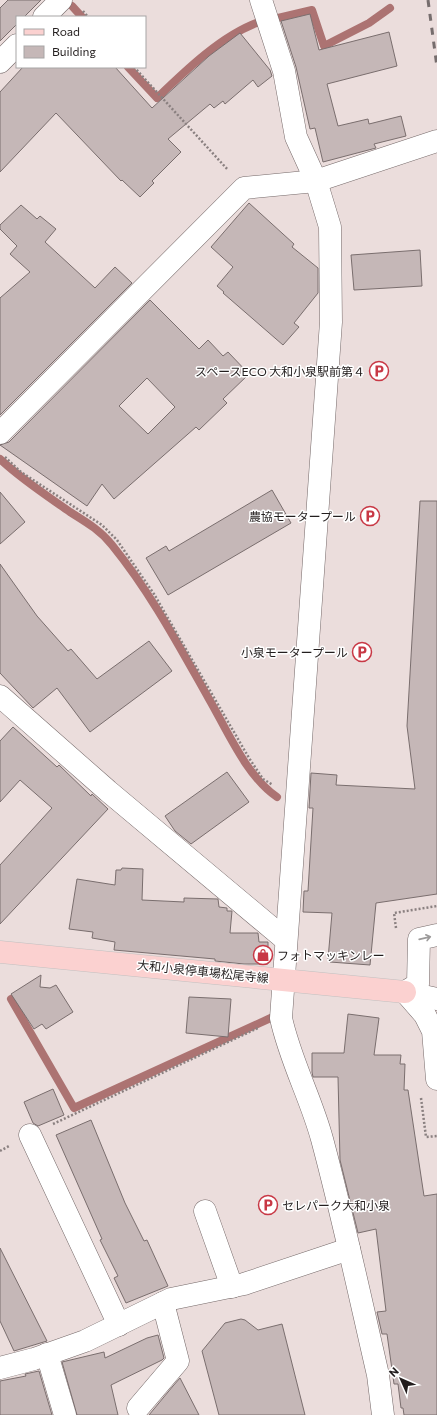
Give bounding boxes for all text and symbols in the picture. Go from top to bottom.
legend [16,16,146,68]
text: Road [52,24,80,38]
text: Building [52,44,96,58]
parking icon: スペースECO 大和小泉駅前第４ [368,360,390,382]
place label: スペースECO 大和小泉駅前第４ [195,364,365,378]
parking icon: 農協モータープール [359,505,381,527]
place label: 農協モータープール [249,509,356,523]
parking icon: 小泉モータープール [351,641,373,663]
place label: 小泉モータープール [241,645,348,659]
one-way arrow [419,933,432,941]
shop icon: フォトマッキンレー [252,944,274,966]
place label: フォトマッキンレー [277,948,385,962]
street label: 大和小泉停車場松尾寺線 [137,957,269,985]
parking icon: セレパーク大和小泉 [257,1194,279,1216]
place label: セレパーク大和小泉 [282,1198,390,1212]
north arrow [381,1359,421,1399]
text: N [386,1364,401,1379]

